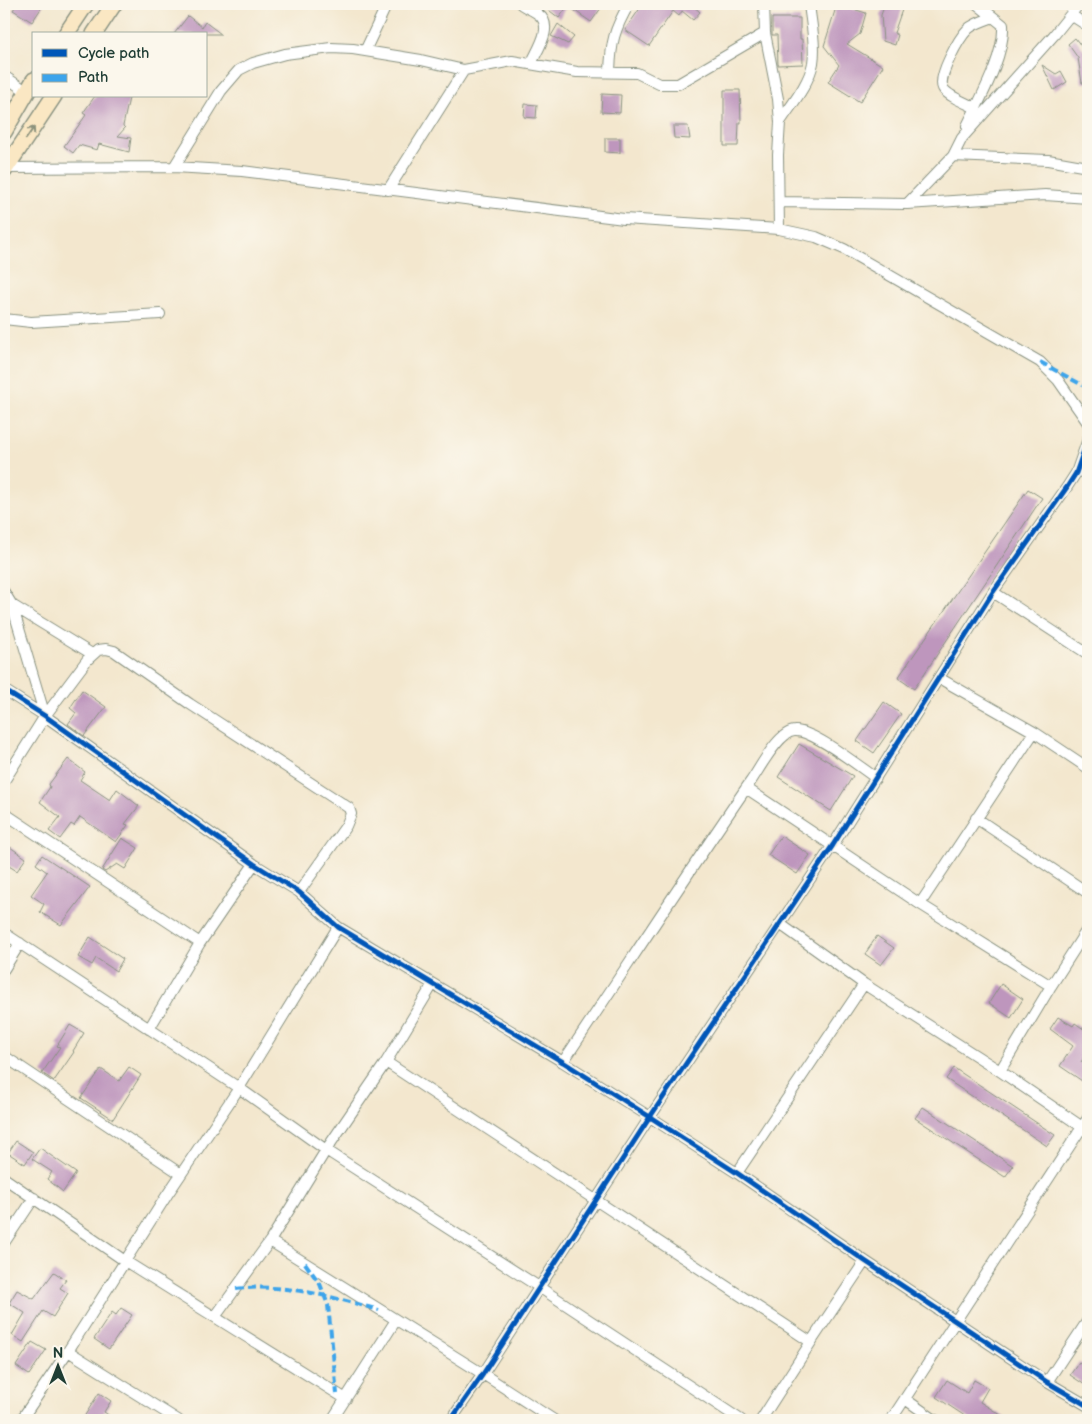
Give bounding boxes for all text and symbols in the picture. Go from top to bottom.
legend [32,32,208,98]
text: Cycle path [78,44,149,63]
text: Path [78,68,108,87]
one-way arrow [25,126,35,140]
north arrow [32,1342,82,1392]
text: N [53,1345,63,1362]

